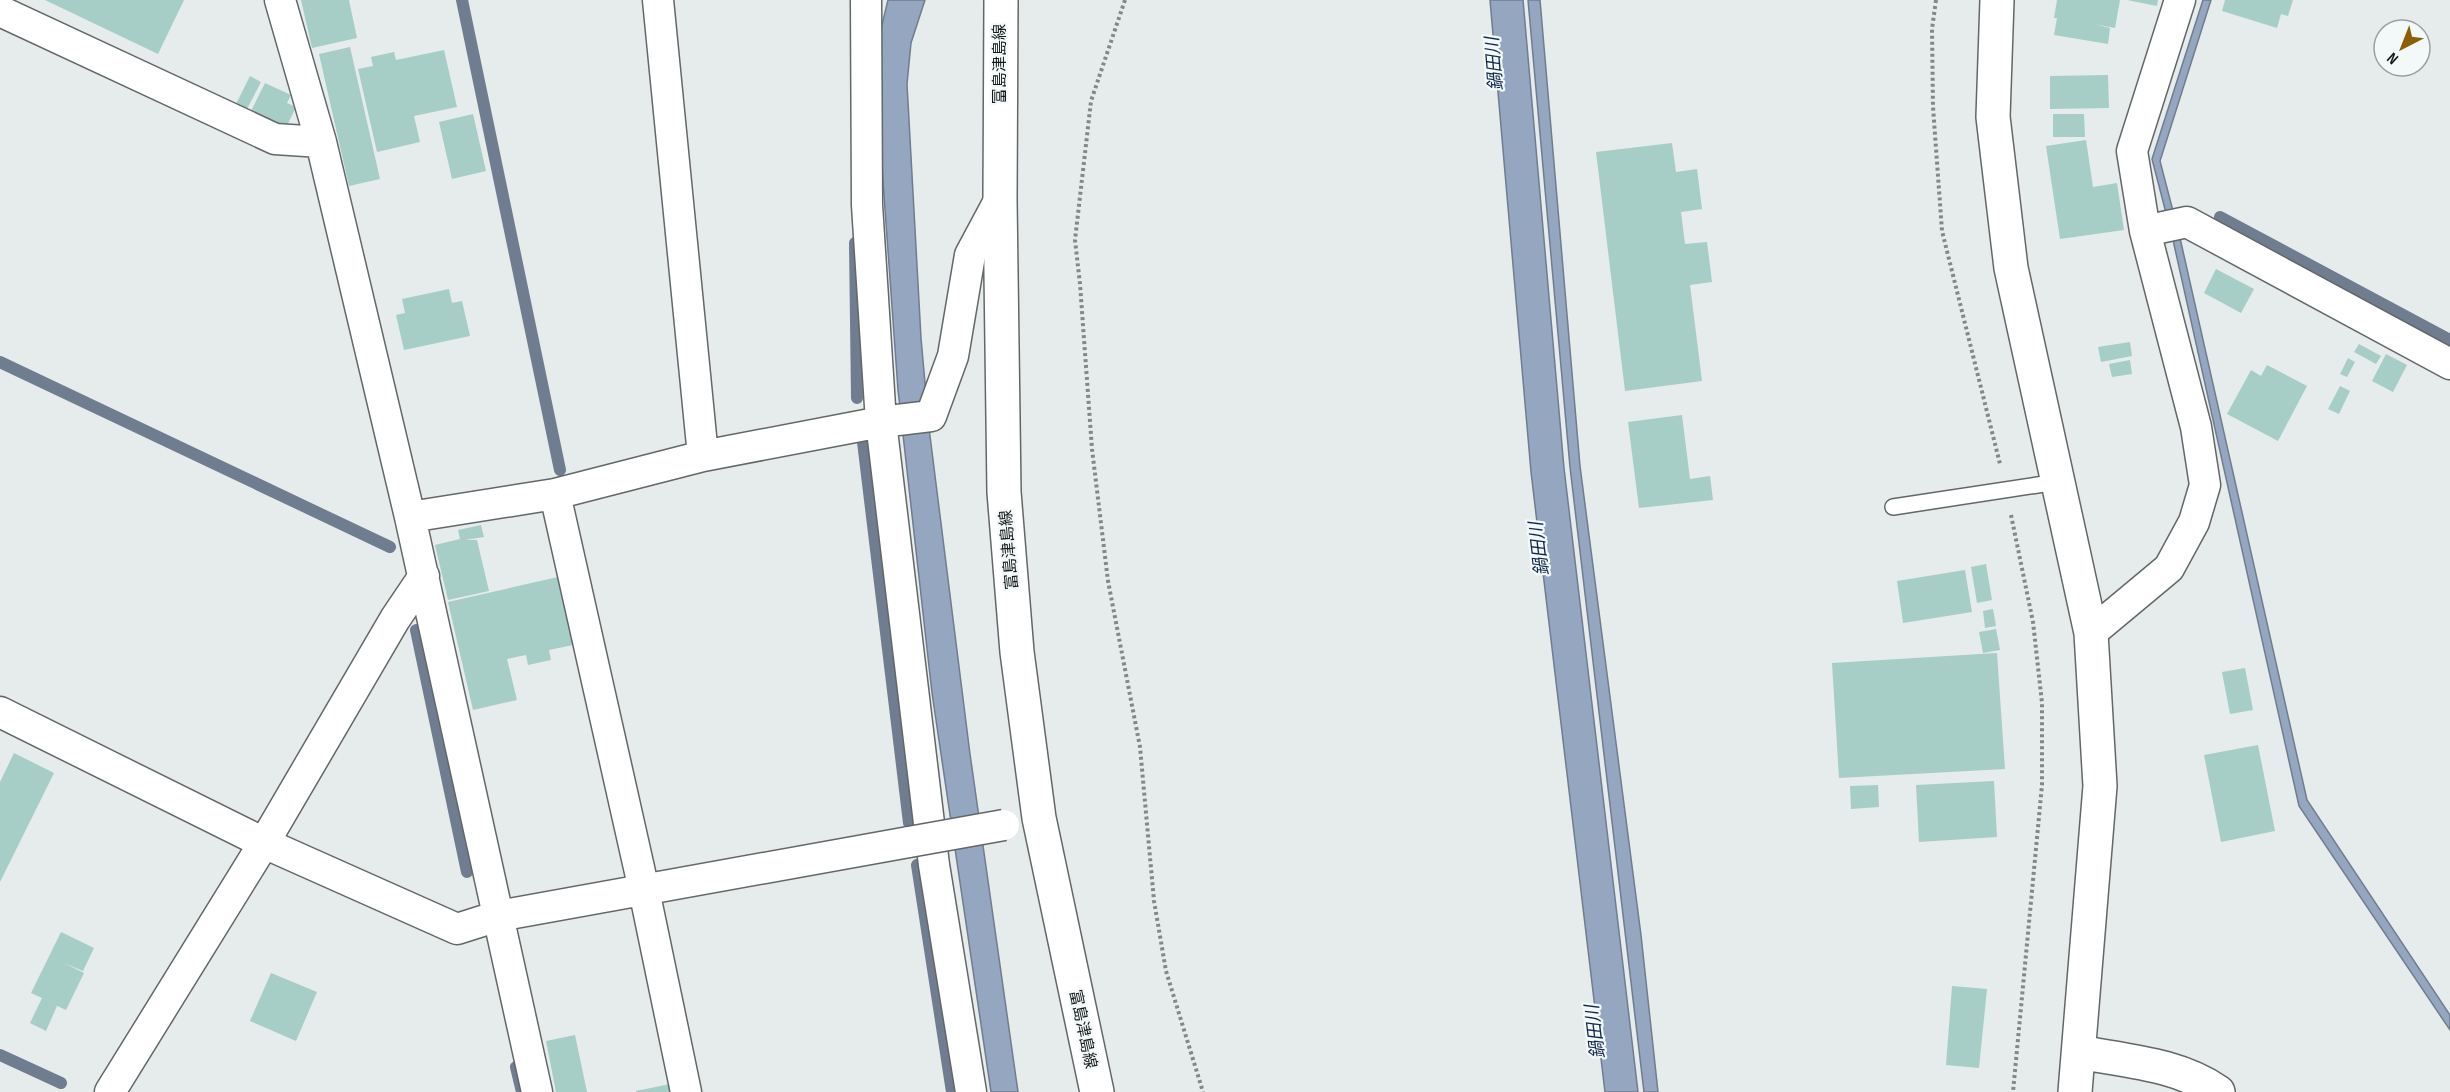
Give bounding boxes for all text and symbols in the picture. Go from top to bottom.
north arrow [2372,18,2432,78]
street label: 富島津島線 [991,24,1010,104]
water label: 鍋田川 [1482,34,1507,92]
text: N [2383,48,2402,68]
street label: 富島津島線 [997,509,1022,591]
water label: 鍋田川 [1526,519,1553,577]
street label: 富島津島線 [1065,988,1100,1070]
water label: 鍋田川 [1582,1002,1609,1060]

